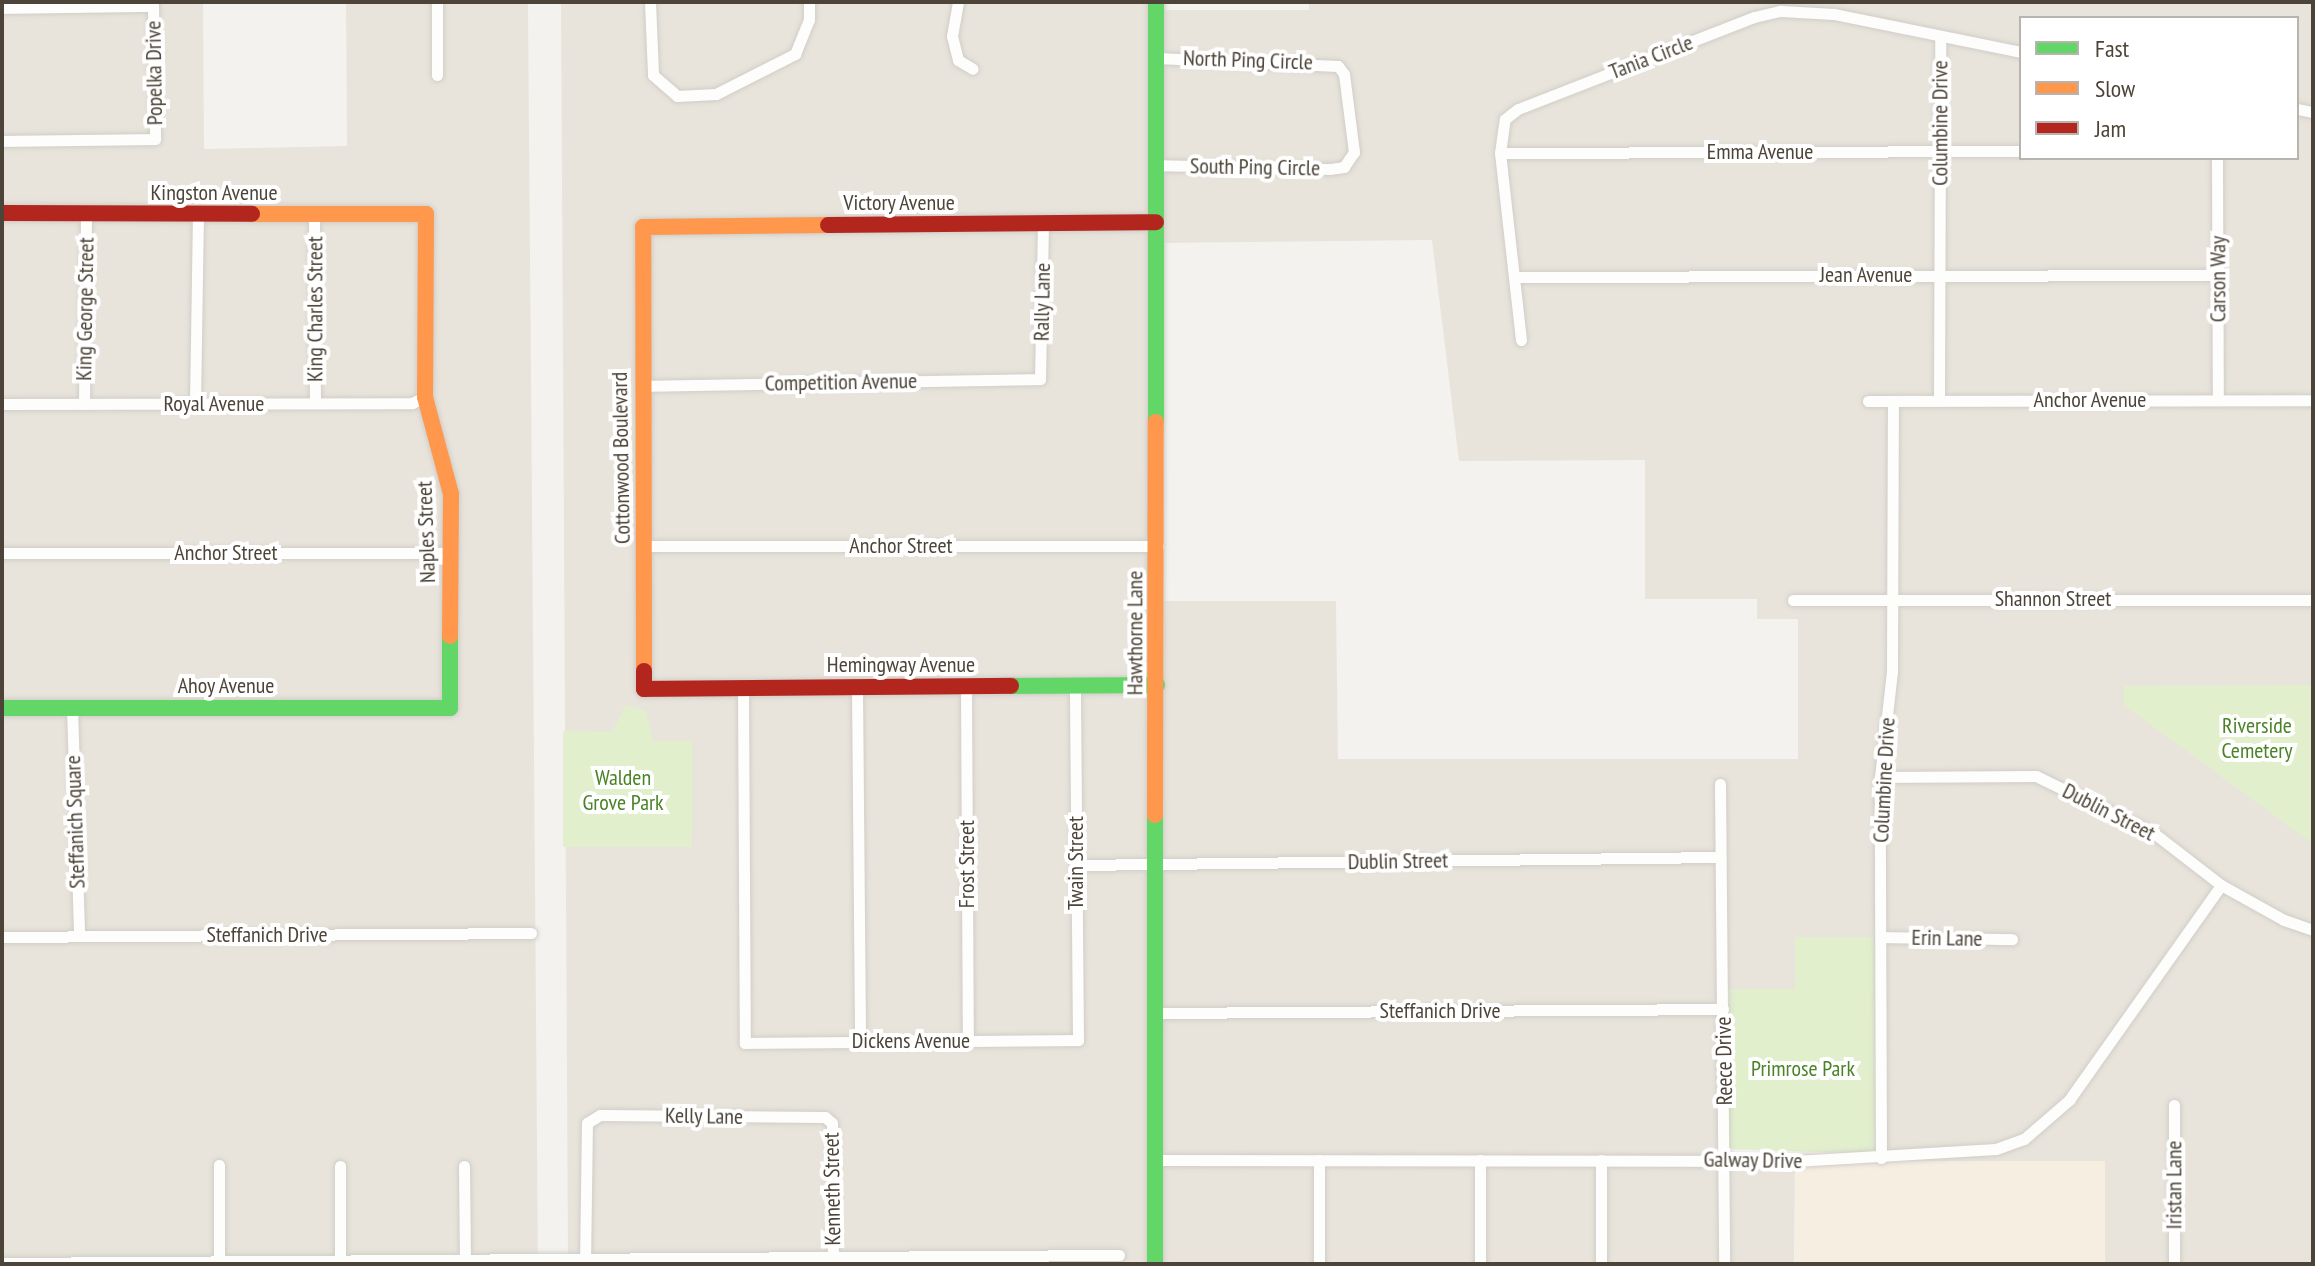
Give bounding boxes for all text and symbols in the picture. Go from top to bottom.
legend [2019,16,2299,160]
street label: Popelka Drive [140,21,168,125]
street label: Tania Circle [1605,29,1697,85]
text: Fast [2095,33,2129,64]
street label: North Ping Circle [1183,45,1313,75]
street label: Columbine Drive [1927,60,1953,186]
text: Slow [2095,73,2135,104]
text: Jam [2095,113,2126,144]
street label: Emma Avenue [1706,139,1814,165]
street label: South Ping Circle [1190,153,1320,181]
street label: Kingston Avenue [150,180,278,206]
street label: Victory Avenue [843,190,955,216]
street label: King Charles Street [302,236,328,382]
street label: Carson Way [2205,236,2231,322]
street label: King George Street [71,237,99,381]
street label: Rally Lane [1028,262,1056,342]
street label: Jean Avenue [1819,262,1913,288]
street label: Competition Avenue [764,367,918,397]
street label: Cottonwood Boulevard [606,372,636,544]
street label: Anchor Avenue [2033,387,2147,413]
street label: Royal Avenue [163,391,265,417]
street label: Naples Street [411,481,441,583]
street label: Anchor Street [849,533,953,559]
street label: Anchor Street [174,540,278,566]
street label: Hawthorne Lane [1122,571,1148,695]
street label: Shannon Street [1995,586,2111,612]
street label: Hemingway Avenue [826,652,976,678]
street label: Ahoy Avenue [177,673,275,699]
park label: Riverside Cemetery [2221,712,2293,764]
street label: Columbine Drive [1868,717,1900,843]
street label: Steffanich Square [59,755,91,889]
park label: Walden Grove Park [582,764,664,816]
street label: Dublin Street [2058,777,2160,847]
street label: Twain Street [1063,816,1089,910]
street label: Frost Street [954,820,980,908]
street label: Dublin Street [1348,847,1448,875]
street label: Steffanich Drive [206,922,328,948]
street label: Erin Lane [1911,924,1983,952]
street label: Steffanich Drive [1379,998,1501,1024]
street label: Reece Drive [1710,1016,1738,1106]
street label: Dickens Avenue [852,1028,970,1054]
park label: Primrose Park [1751,1056,1855,1082]
street label: Kelly Lane [664,1102,744,1130]
street label: Kenneth Street [818,1132,846,1246]
street label: Iristan Lane [2161,1141,2187,1229]
street label: Galway Drive [1703,1146,1803,1174]

